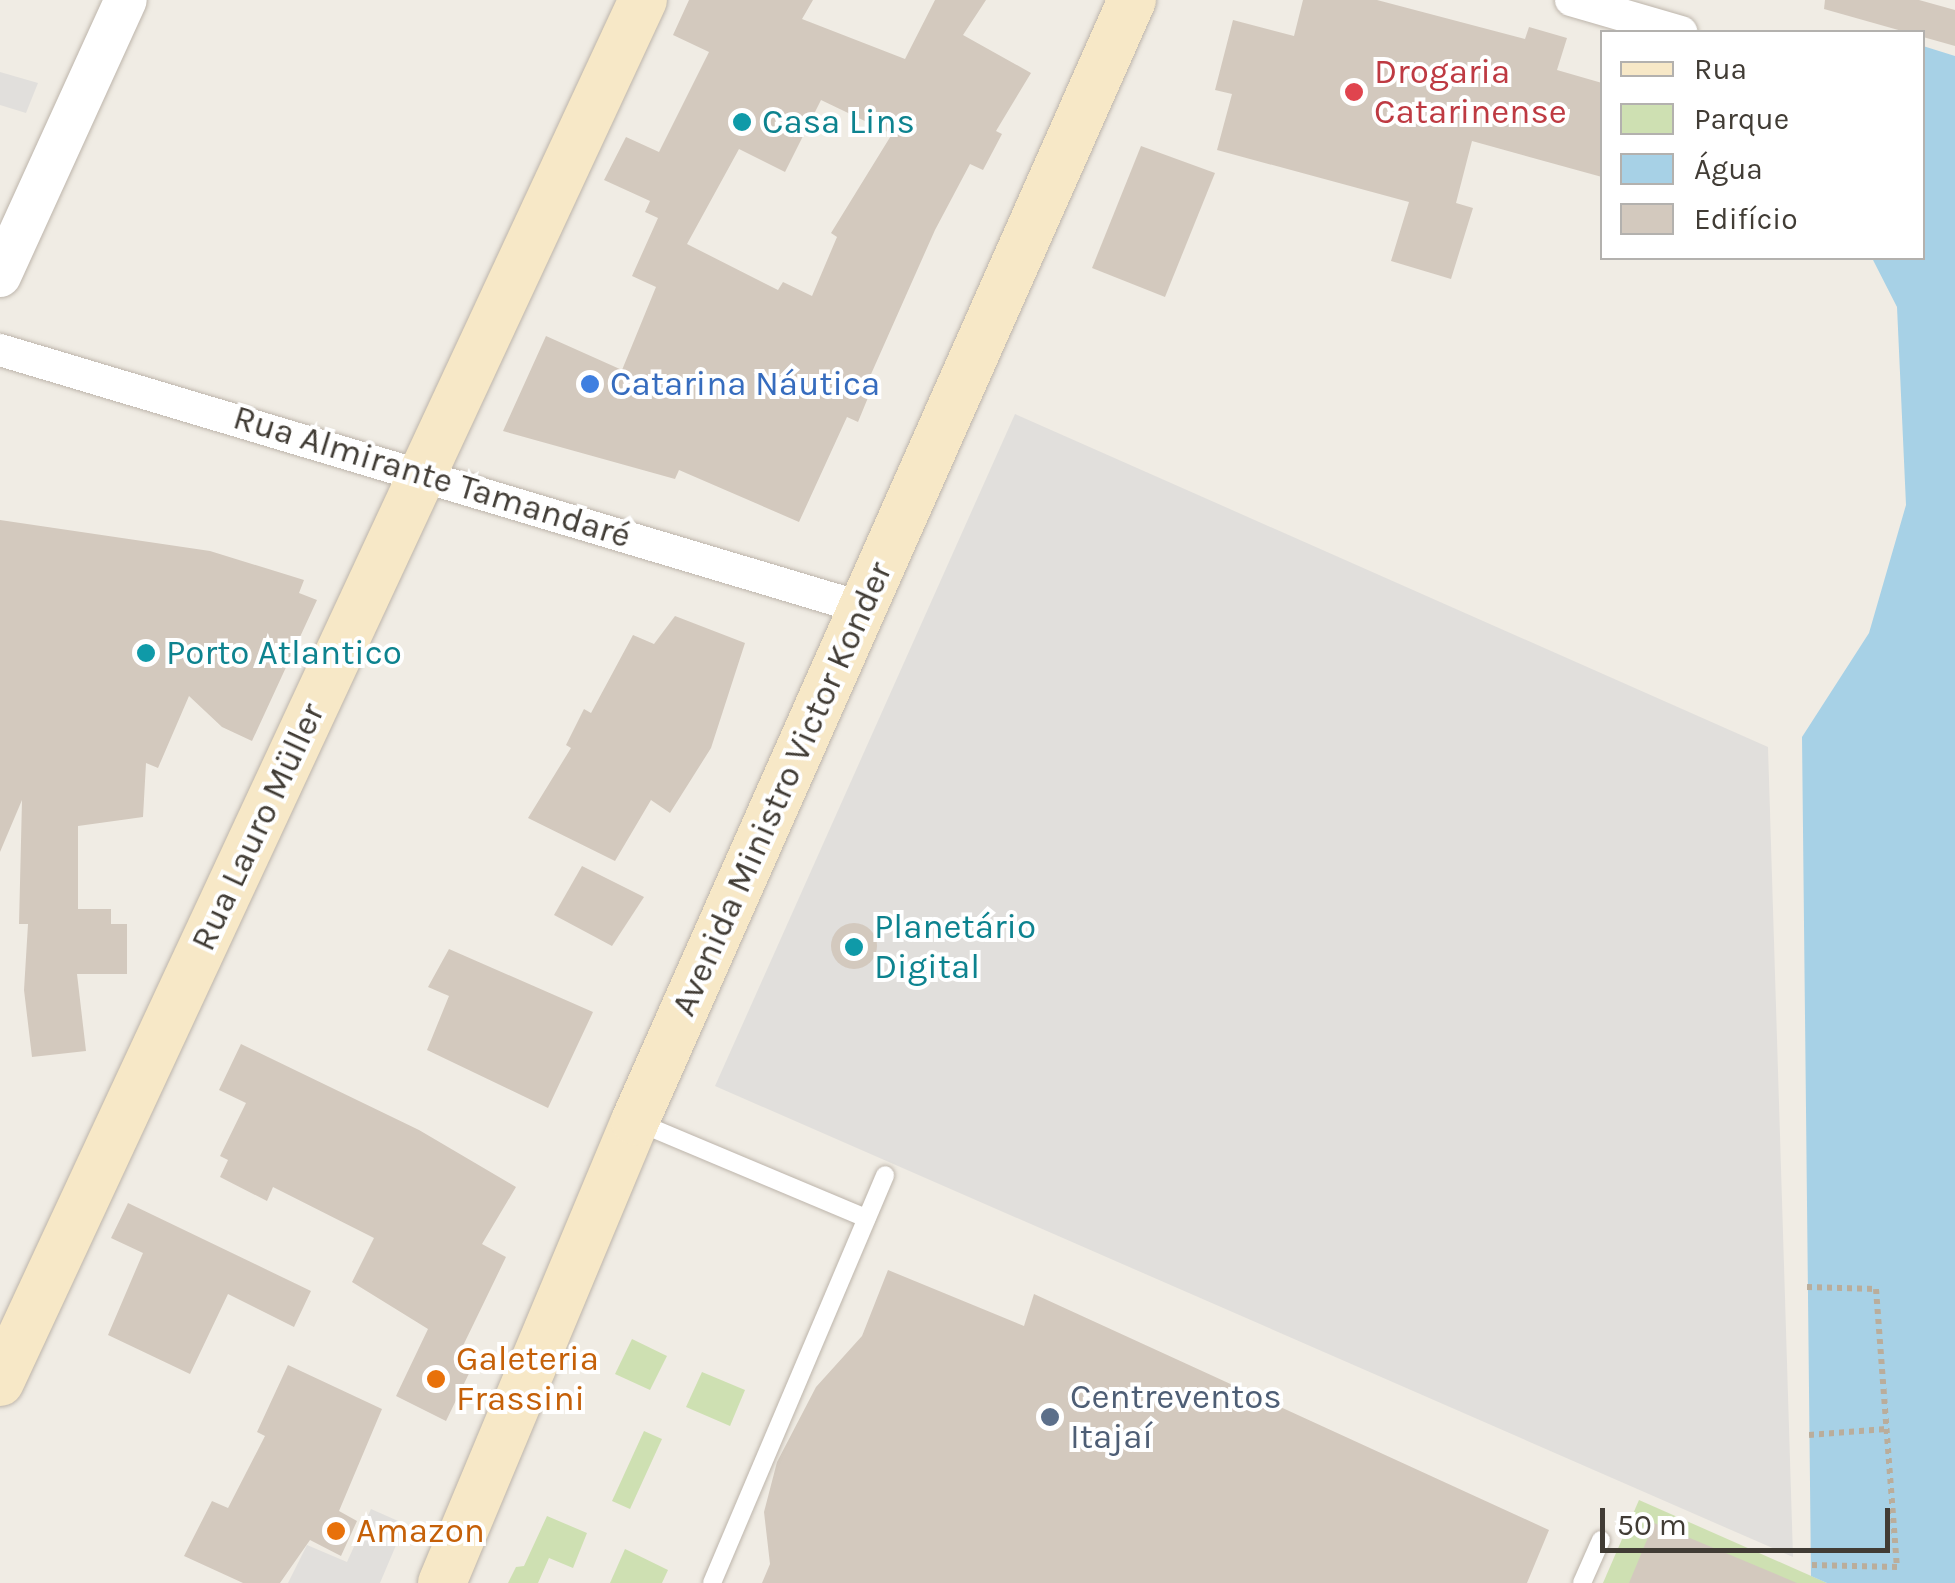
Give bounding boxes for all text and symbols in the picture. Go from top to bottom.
legend [1600,30,1925,260]
place label: Drogaria Catarinense [1374,51,1567,133]
text: Rua [1694,51,1747,87]
marker: Drogaria Catarinense [1343,81,1365,103]
place label: Casa Lins [762,101,915,143]
text: Parque [1694,101,1789,137]
marker: Casa Lins [731,111,753,133]
text: Água [1694,151,1763,187]
text: Edifício [1694,201,1798,237]
place label: Catarina Náutica [610,363,880,405]
marker: Catarina Náutica [579,373,601,395]
street label: Rua Almirante Tamandaré [228,397,636,557]
street label: Avenida Ministro Victor Konder [663,556,901,1022]
place label: Porto Atlantico [166,632,402,674]
marker: Porto Atlantico [135,642,157,664]
street label: Rua Lauro Müller [182,697,334,957]
place label: Planetário Digital [874,906,1036,988]
marker: Planetário Digital [843,936,865,958]
place label: Galeteria Frassini [456,1338,599,1420]
marker: Galeteria Frassini [425,1368,447,1390]
place label: Centreventos Itajaí [1070,1376,1282,1458]
marker: Centreventos Itajaí [1039,1406,1061,1428]
scale bar [1605,1488,1895,1550]
text: 50 m [1617,1507,1687,1543]
place label: Amazon [356,1510,485,1552]
marker: Amazon [325,1520,347,1542]

